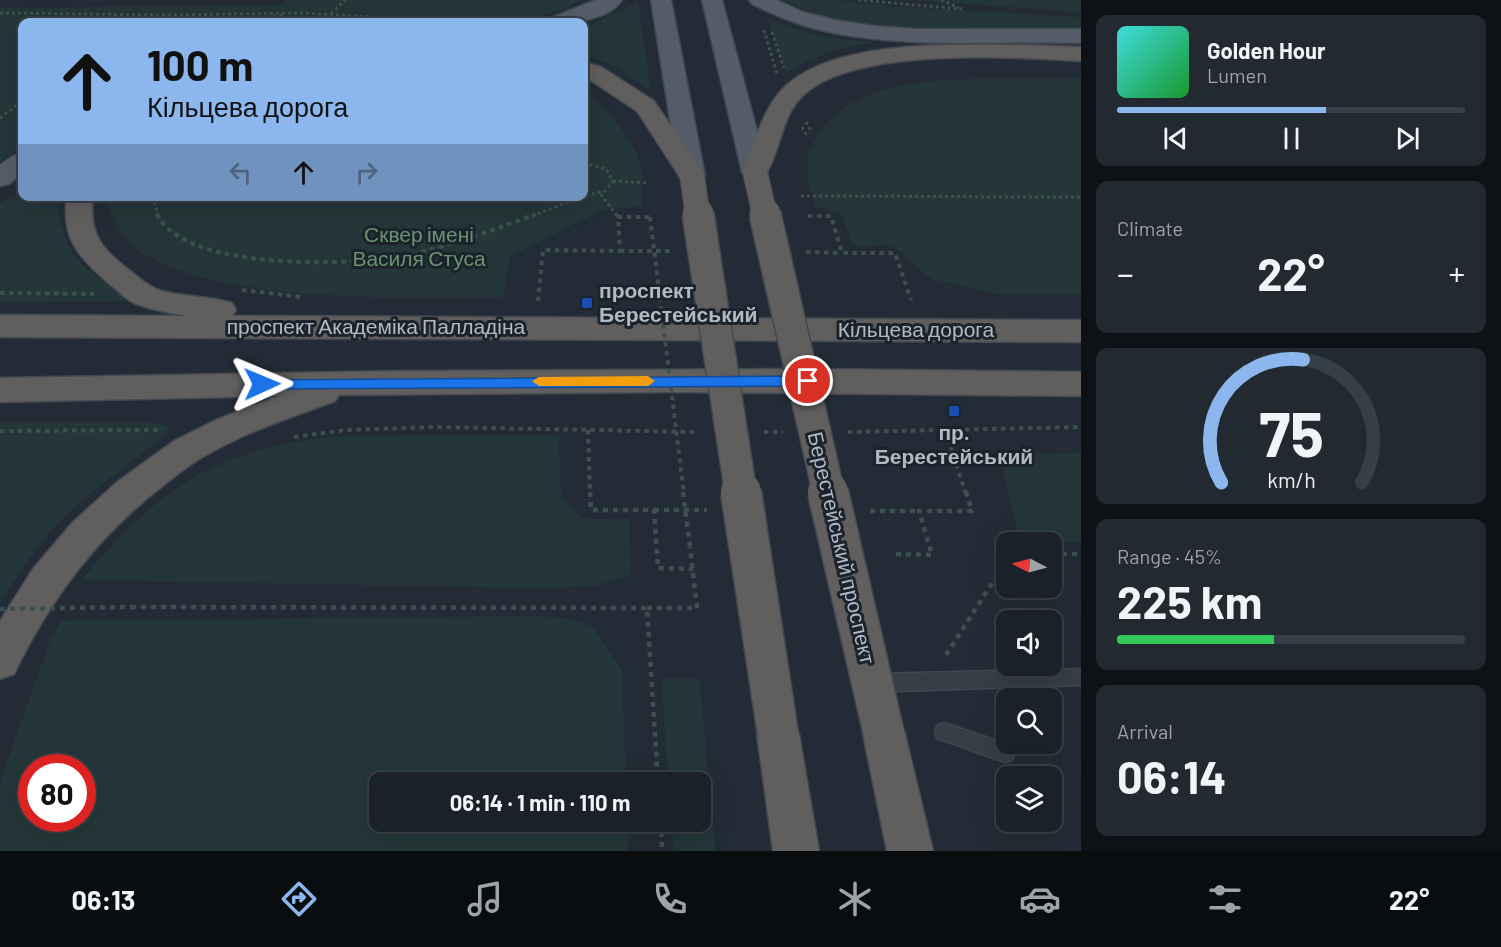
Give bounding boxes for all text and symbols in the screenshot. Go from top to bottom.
text: Golden Hour [1207,37,1325,63]
text: 100 m [147,39,253,89]
icon: ahead [48,42,126,120]
text: Lumen [1207,63,1267,87]
text: Кільцева дорога [147,90,348,122]
icon: previous [1159,122,1192,155]
icon: pause [1275,122,1308,155]
icon: next [1391,122,1424,155]
icon: left [224,156,257,189]
icon: ahead [287,156,320,189]
icon: right [350,156,383,189]
text: Climate [1117,216,1183,240]
park label: Сквер імені Василя Стуса [352,221,486,270]
text: 22° [1257,246,1325,300]
text: − [1117,253,1134,293]
text: + [1448,253,1465,293]
place label: проспект Берестейський [599,277,757,326]
marker: проспект Берестейський [580,296,594,310]
street label: проспект Академіка Палладіна [227,313,526,338]
street label: Кільцева дорога [838,316,995,341]
position arrow [230,352,294,416]
pin [782,355,833,406]
icon: arrive [791,364,824,397]
text: 75 [1259,395,1323,469]
marker: пр. Берестейський [947,404,961,418]
place label: пр. Берестейський [875,419,1033,468]
street label: Берестейський проспект [804,429,881,667]
text: km/h [1267,467,1315,492]
north arrow [996,532,1062,598]
map controls [996,532,1062,832]
text: Range · 45% [1117,544,1222,568]
text: 225 km [1117,574,1262,628]
button: sound [996,610,1062,676]
button: search [996,688,1062,754]
text: Arrival [1117,719,1173,743]
text: 06:14 [1117,749,1226,803]
speed limit sign: 80 [18,754,96,832]
button: layers [996,766,1062,832]
text: 06:14 · 1 min · 110 m [450,789,630,815]
icon: directions [278,878,320,920]
icon: music [464,878,506,920]
icon: phone [649,878,691,920]
icon: climate [834,878,876,920]
icon: car [1019,878,1061,920]
icon: filters [1204,878,1246,920]
text: 06:13 [72,883,135,915]
text: 22° [1389,883,1429,915]

